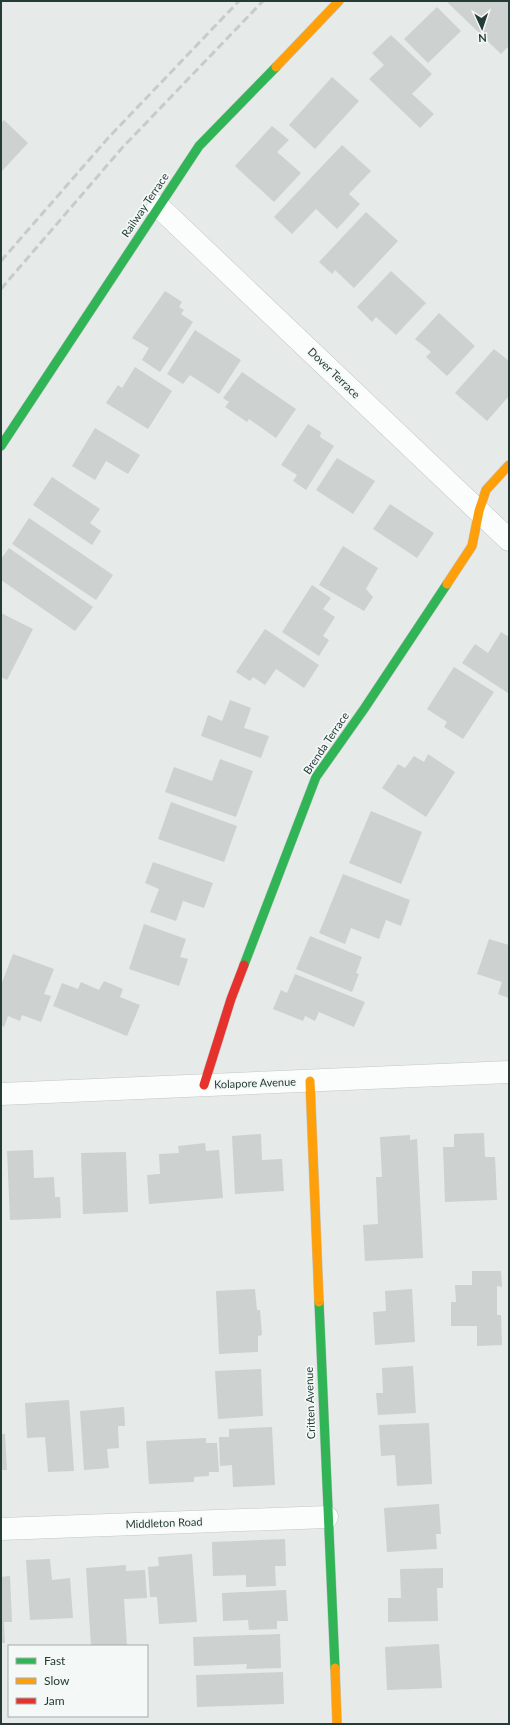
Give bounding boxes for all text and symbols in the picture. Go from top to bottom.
north arrow [462,8,502,48]
text: N [478,32,487,45]
street label: Railway Terrace [118,170,171,239]
street label: Dover Terrace [306,345,363,401]
street label: Brenda Terrace [300,709,351,776]
street label: Kolapore Avenue [214,1075,296,1090]
street label: Critten Avenue [302,1366,317,1439]
street label: Middleton Road [125,1515,203,1530]
legend [8,1645,148,1717]
text: Fast [44,1653,66,1668]
text: Slow [44,1673,70,1688]
text: Jam [44,1693,65,1708]

